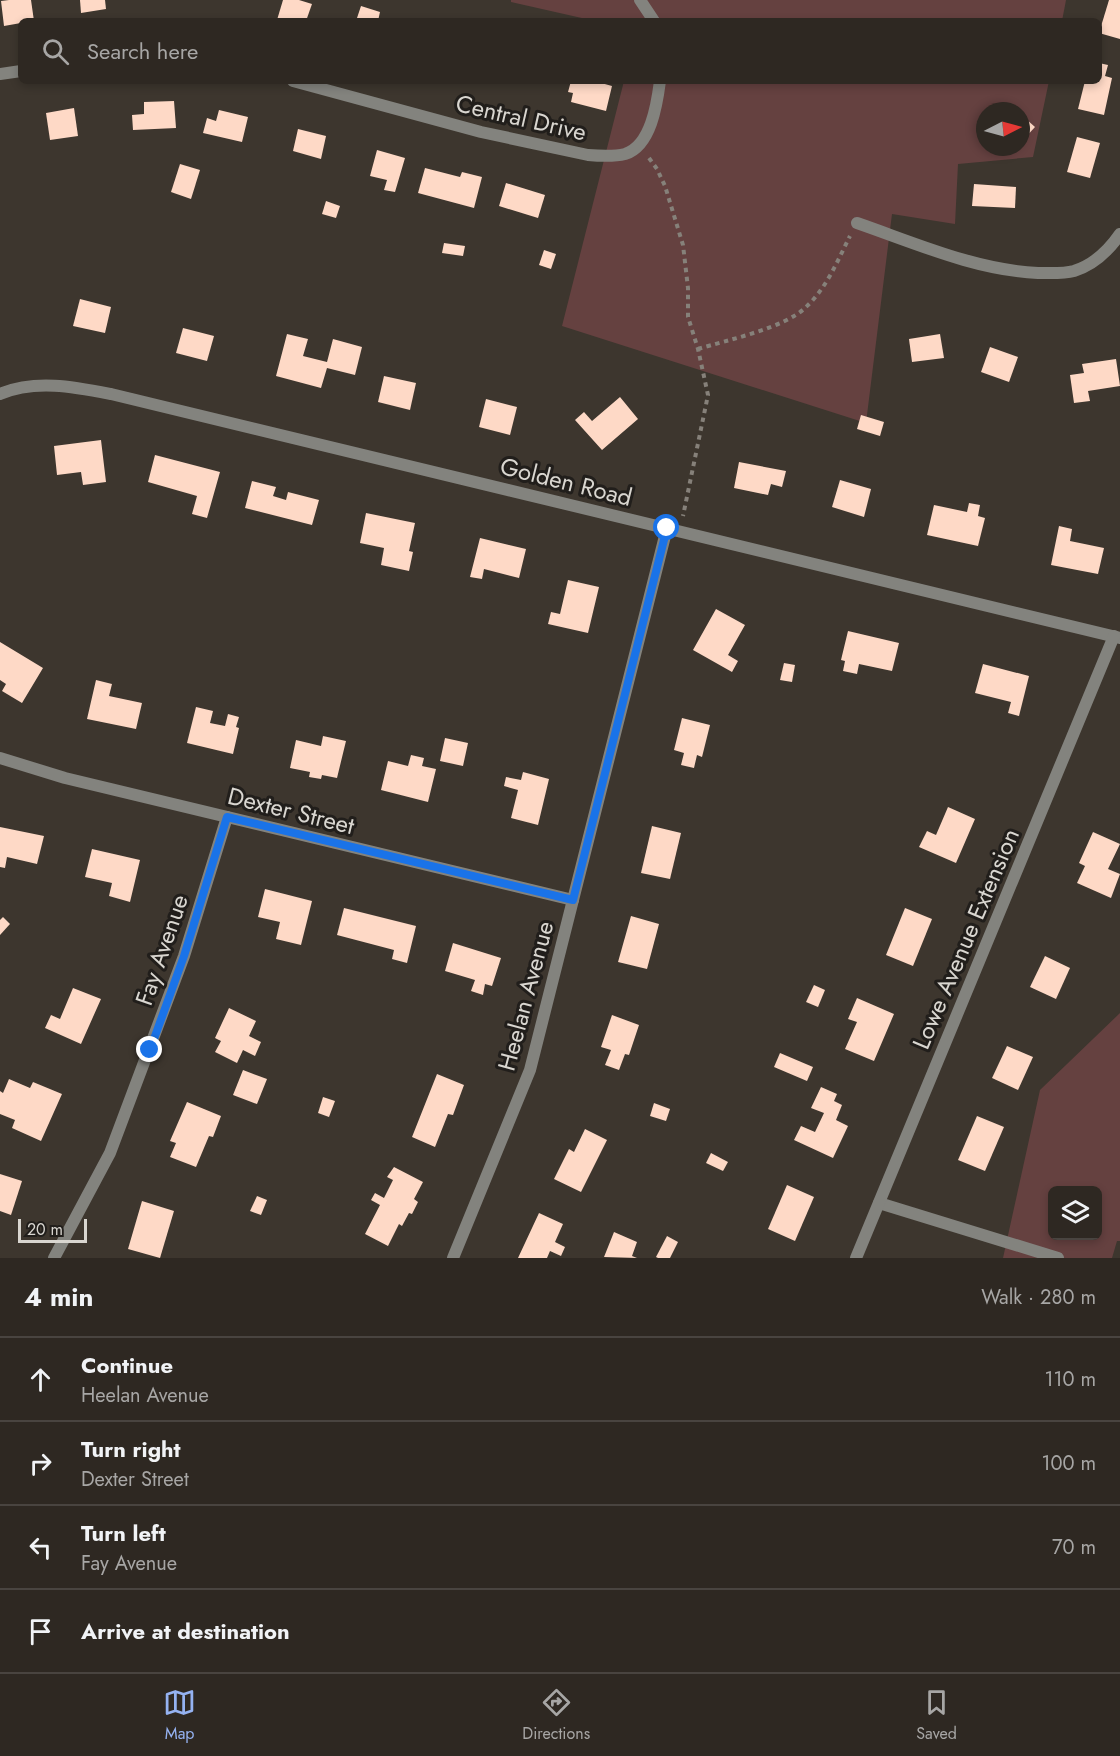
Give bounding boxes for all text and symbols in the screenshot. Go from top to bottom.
search box [18,18,1102,84]
icon: search [39,35,72,68]
text: Search here [87,35,198,67]
street label: Central Drive [452,86,590,150]
north arrow [976,102,1030,156]
street label: Golden Road [496,448,636,515]
route start [653,514,679,540]
street label: Dexter Street [224,778,358,843]
street label: Lowe Avenue Extension [903,823,1028,1055]
street label: Fay Avenue [126,890,197,1010]
street label: Heelan Avenue [489,917,562,1075]
route end [136,1036,162,1062]
map controls [1048,1186,1102,1240]
button: layers [1048,1186,1102,1240]
scale bar [18,1216,87,1244]
text: 20 m [27,1218,63,1241]
text: 4 min [24,1278,93,1316]
text: Walk · 280 m [981,1283,1096,1312]
text: Continue [81,1349,173,1381]
icon: ahead [24,1363,57,1396]
text: 110 m [1044,1365,1096,1394]
text: Heelan Avenue [81,1381,209,1410]
text: Turn right [81,1433,181,1465]
icon: right [24,1447,57,1480]
text: 100 m [1041,1449,1096,1478]
text: Dexter Street [81,1465,189,1494]
text: Turn left [81,1517,166,1549]
icon: left [24,1531,57,1564]
text: 70 m [1052,1533,1096,1562]
text: Fay Avenue [81,1549,177,1578]
icon: arrive [24,1615,57,1648]
text: Arrive at destination [81,1615,290,1647]
tab: Map [163,1686,196,1745]
tab: Directions [522,1686,590,1745]
tab: Saved [916,1686,957,1745]

